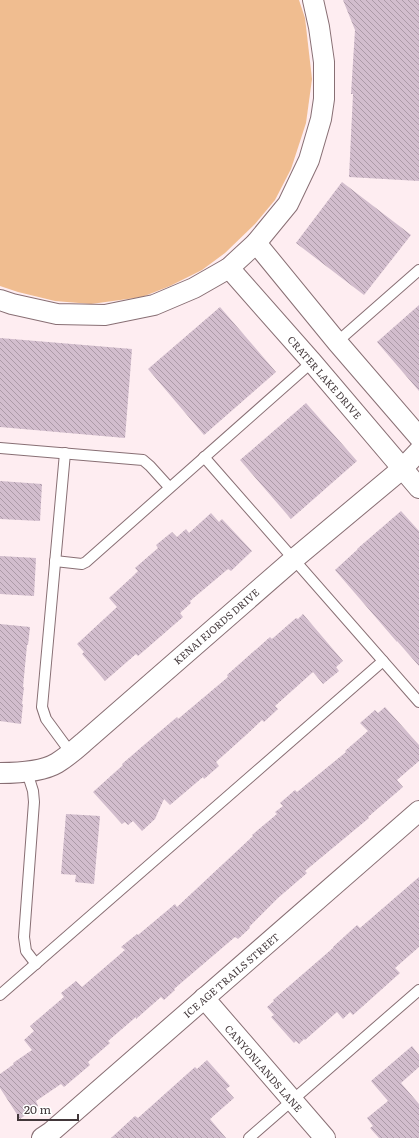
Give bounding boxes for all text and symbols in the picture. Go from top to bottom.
street label: CRATER LAKE DRIVE [285,332,365,422]
street label: KENAI FJORDS DRIVE [170,585,262,667]
street label: ICE AGE TRAILS STREET [180,929,282,1021]
street label: CANYONLANDS LANE [222,1021,306,1115]
scale bar [18,1096,78,1122]
text: 20 m [24,1100,51,1118]

